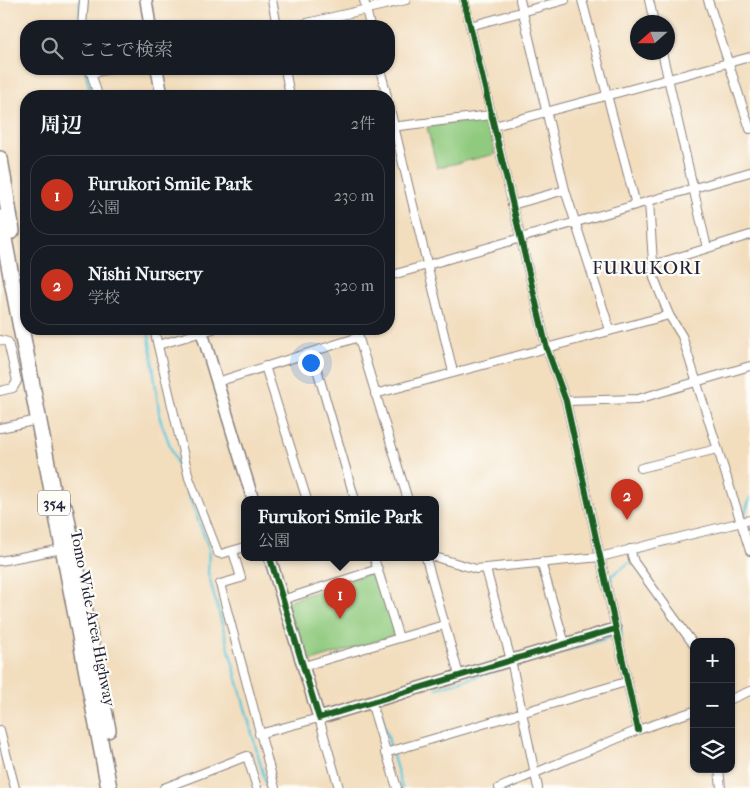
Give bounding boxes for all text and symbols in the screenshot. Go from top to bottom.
north arrow [630,15,675,60]
search box [20,20,395,75]
icon: search [38,34,66,62]
text: ここで検索 [78,39,173,61]
text: 周辺 [40,113,82,137]
text: 2件 [351,114,375,133]
text: Furukori Smile Park [88,173,252,195]
text: 1 [54,186,60,205]
text: 230 m [334,186,374,205]
text: 公園 [88,198,120,217]
district label: FURUKORI [592,257,702,279]
text: Nishi Nursery [88,263,203,285]
text: 2 [53,276,61,295]
text: 320 m [334,276,374,295]
text: 学校 [88,288,120,307]
your location [298,350,324,376]
pin: 2 [611,479,643,520]
road number: 354 [38,490,70,516]
popup [241,496,439,561]
text: Furukori Smile Park [258,506,422,528]
street label: Tomo Wide Area Highway [66,528,120,709]
text: 公園 [258,531,290,550]
pin: 1 [324,578,356,619]
map controls [690,638,735,773]
button: + [690,638,735,683]
button: − [690,683,735,728]
button: layers [690,728,735,773]

